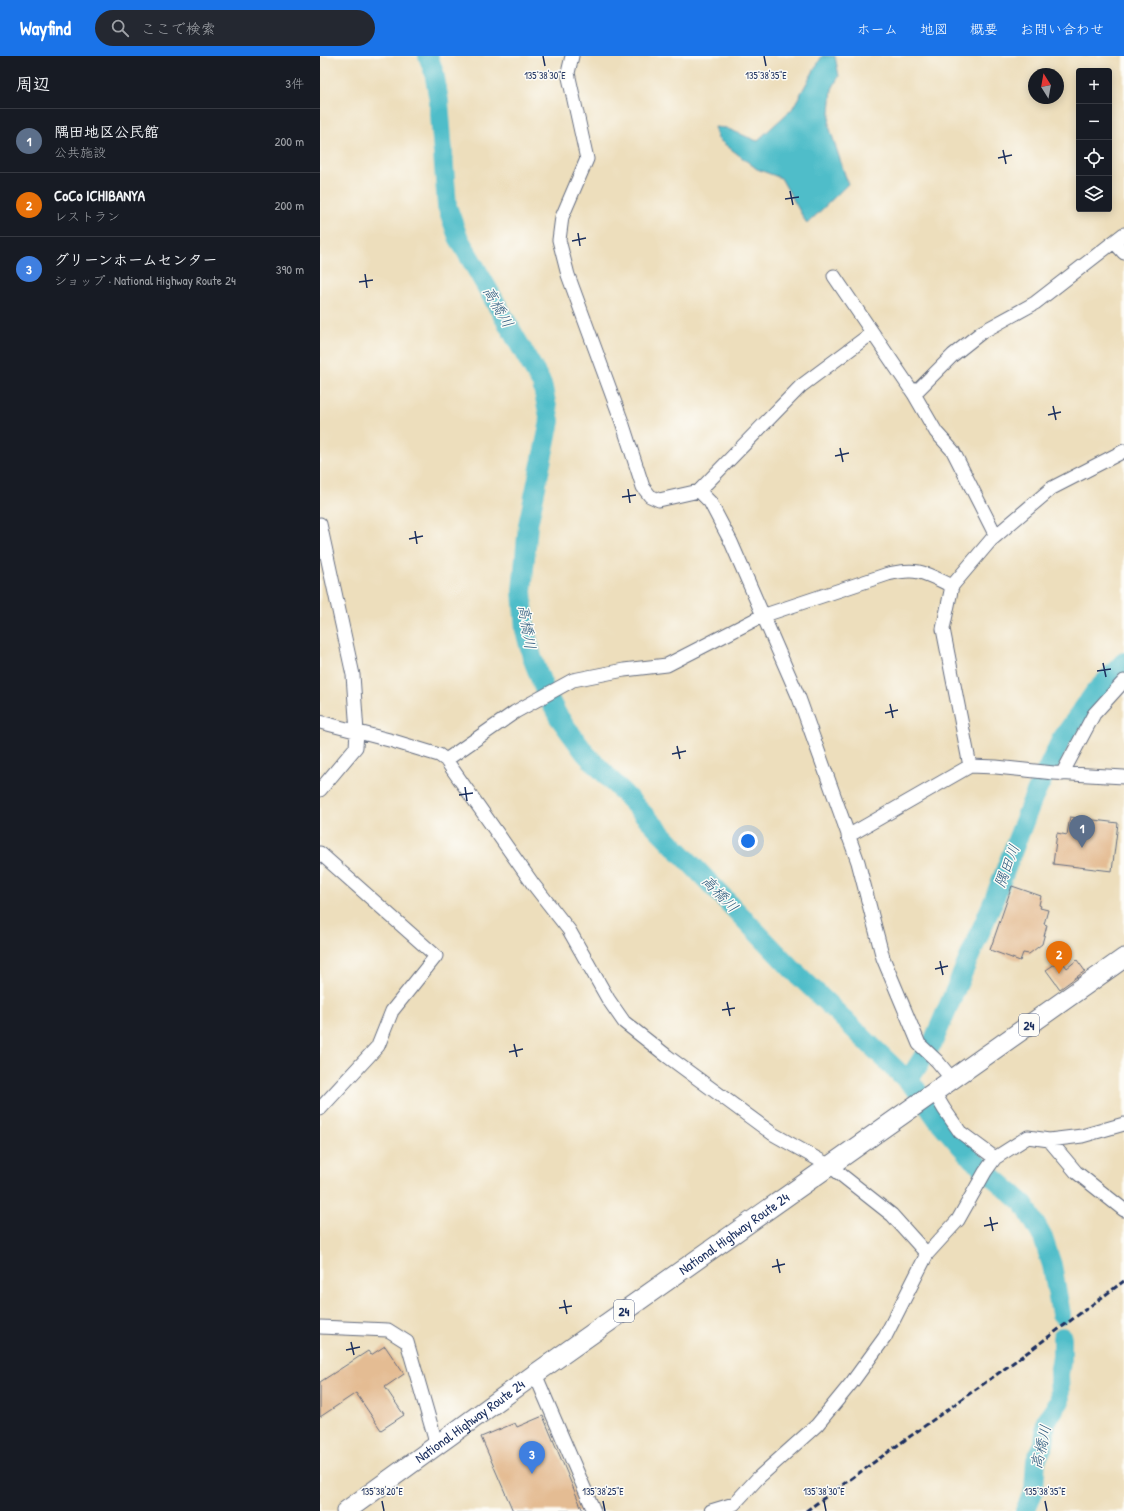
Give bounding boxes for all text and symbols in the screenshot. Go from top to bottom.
search box [95,10,375,46]
text: Wayfind [20,15,71,41]
icon: search [109,17,131,39]
text: ここで検索 [141,18,216,39]
text: ホーム [857,19,898,38]
text: 地図 [920,19,948,38]
text: 概要 [970,19,998,38]
text: お問い合わせ [1020,19,1104,38]
north arrow [1028,68,1064,104]
map controls [1076,68,1112,212]
button: + [1076,68,1112,104]
text: 135°38'30"E [524,69,566,82]
text: 135°38'35"E [745,69,787,82]
text: 周辺 [16,72,50,95]
text: 3件 [285,74,304,92]
button: − [1076,104,1112,140]
text: 隅田地区公民館 [54,121,159,142]
text: 1 [27,132,31,150]
text: 200 m [274,132,304,150]
button: locate [1076,140,1112,176]
text: 公共施設 [54,143,106,161]
button: layers [1076,176,1112,212]
text: CoCo ICHIBANYA [54,185,145,206]
text: 2 [26,196,32,214]
text: 200 m [274,196,304,214]
text: レストラン [54,207,120,225]
text: グリーンホームセンター [54,249,218,270]
text: 3 [26,260,32,278]
text: 390 m [276,260,304,278]
text: ショップ · National Highway Route 24 [54,271,236,289]
water label: 高橋川 [478,282,519,331]
water label: 高橋川 [514,603,541,651]
pin: 1 [1069,815,1095,848]
your location [738,831,758,851]
water label: 隅田川 [989,841,1024,891]
water label: 高橋川 [697,870,744,917]
pin: 2 [1046,941,1072,974]
road number: 24 [1019,1014,1039,1036]
street label: National Highway Route 24 [675,1187,793,1279]
road number: 24 [614,1300,634,1322]
street label: National Highway Route 24 [411,1375,528,1467]
water label: 高橋川 [1025,1423,1056,1471]
pin: 3 [519,1441,545,1474]
text: 135°38'20"E [361,1485,403,1498]
text: 135°38'25"E [582,1485,624,1498]
text: 135°38'30"E [803,1485,845,1498]
text: 135°38'35"E [1024,1485,1066,1498]

